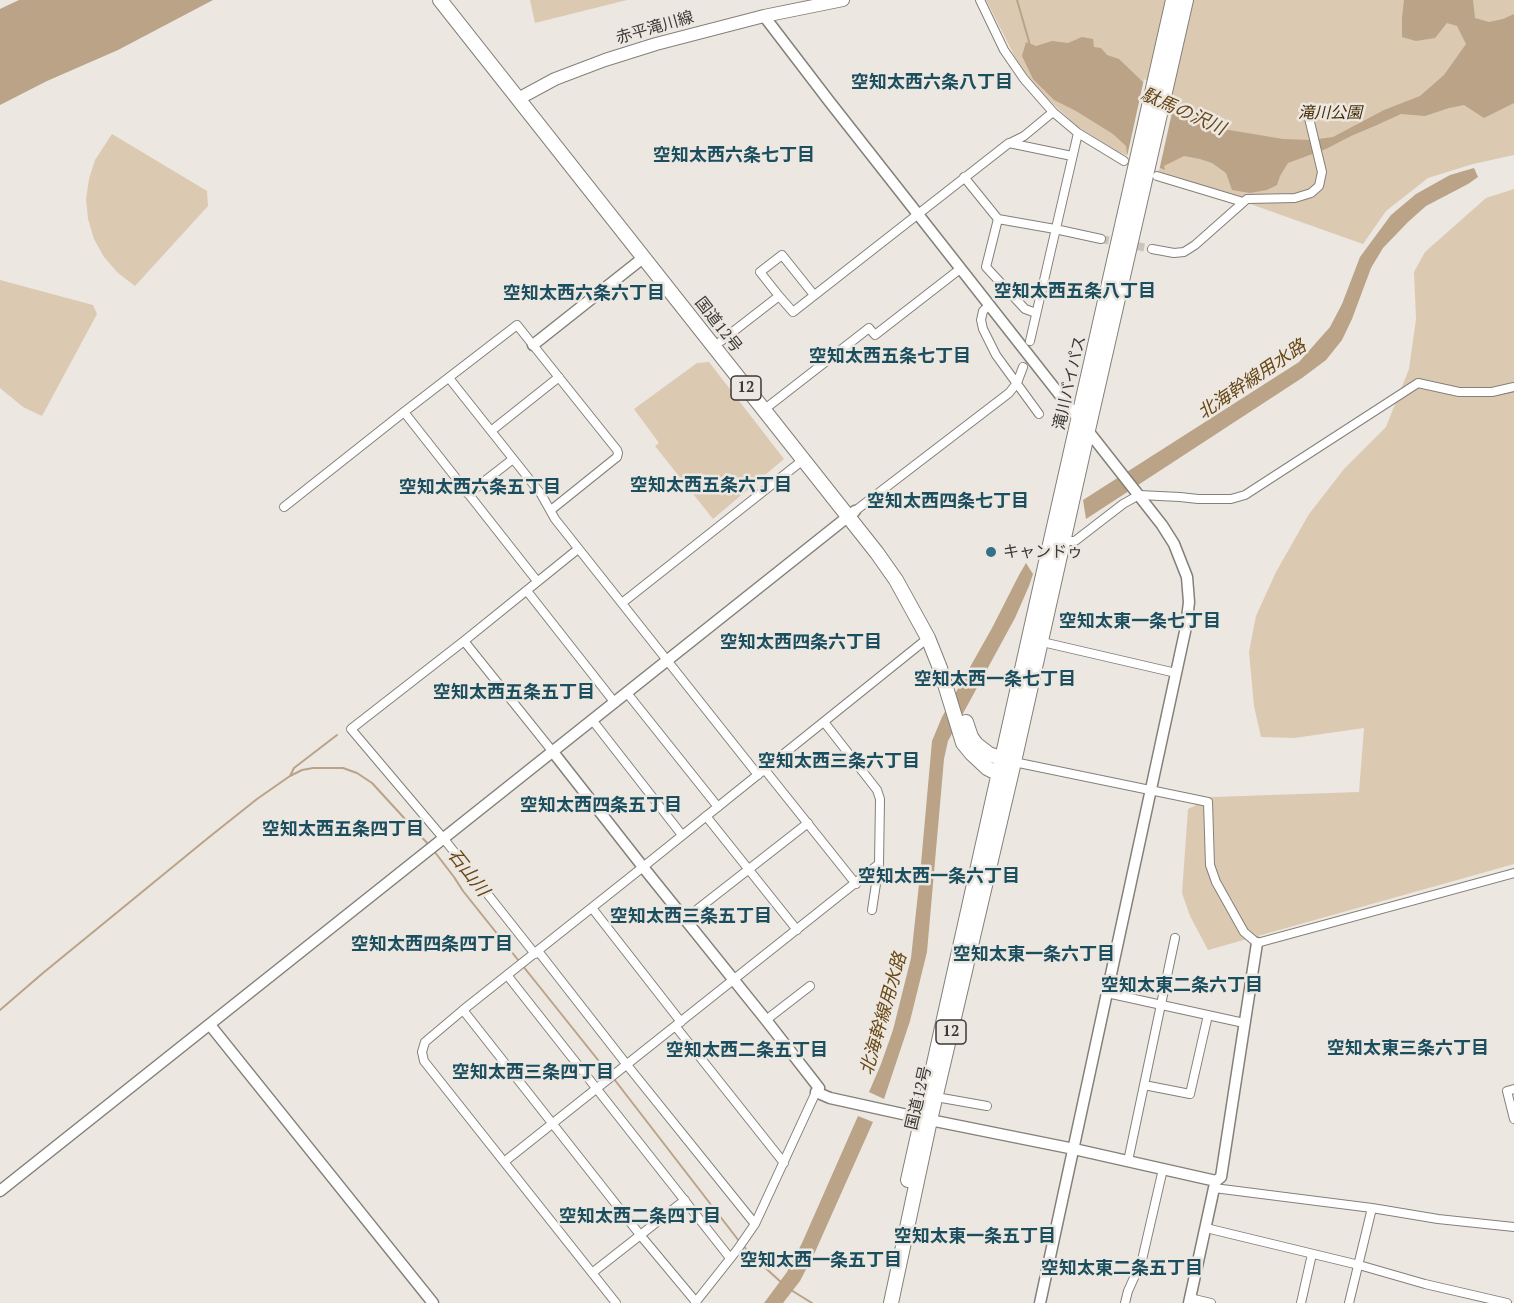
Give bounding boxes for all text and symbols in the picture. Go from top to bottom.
street label: 赤平滝川線 [614,8,696,48]
district label: 空知太西六条八丁目 [851,72,1013,94]
water label: 駄馬の沢川 [1137,84,1229,140]
park label: 滝川公園 [1298,103,1362,123]
district label: 空知太西六条七丁目 [653,145,815,167]
district label: 空知太西五条八丁目 [994,281,1156,303]
district label: 空知太西六条六丁目 [503,283,665,305]
street label: 国道12号 [690,293,746,357]
street label: 滝川バイパス [1050,334,1090,432]
water label: 北海幹線用水路 [1194,336,1310,424]
district label: 空知太西五条七丁目 [809,346,971,368]
road number: 12 [731,376,761,400]
district label: 空知太西五条六丁目 [630,475,792,497]
district label: 空知太西六条五丁目 [399,477,561,499]
district label: 空知太西四条七丁目 [867,491,1029,513]
place label: キャンドゥ [1003,542,1083,562]
marker: キャンドゥ [984,545,998,559]
district label: 空知太東一条七丁目 [1059,611,1221,633]
district label: 空知太西四条六丁目 [720,632,882,654]
district label: 空知太西一条七丁目 [914,669,1076,691]
district label: 空知太西五条五丁目 [433,682,595,704]
district label: 空知太西三条六丁目 [758,751,920,773]
district label: 空知太西四条五丁目 [520,795,682,817]
district label: 空知太西五条四丁目 [262,819,424,841]
water label: 石山川 [443,845,493,901]
district label: 空知太西一条六丁目 [858,866,1020,888]
district label: 空知太西三条五丁目 [610,906,772,928]
district label: 空知太西四条四丁目 [351,934,513,956]
district label: 空知太東一条六丁目 [953,944,1115,966]
water label: 北海幹線用水路 [856,950,912,1078]
district label: 空知太東二条六丁目 [1101,975,1263,997]
road number: 12 [936,1020,966,1044]
district label: 空知太東三条六丁目 [1327,1038,1489,1060]
district label: 空知太西二条五丁目 [666,1040,828,1062]
district label: 空知太西三条四丁目 [452,1062,614,1084]
street label: 国道12号 [902,1064,936,1132]
district label: 空知太西二条四丁目 [559,1206,721,1228]
district label: 空知太東一条五丁目 [894,1226,1056,1248]
district label: 空知太西一条五丁目 [740,1250,902,1272]
district label: 空知太東二条五丁目 [1041,1258,1203,1280]

